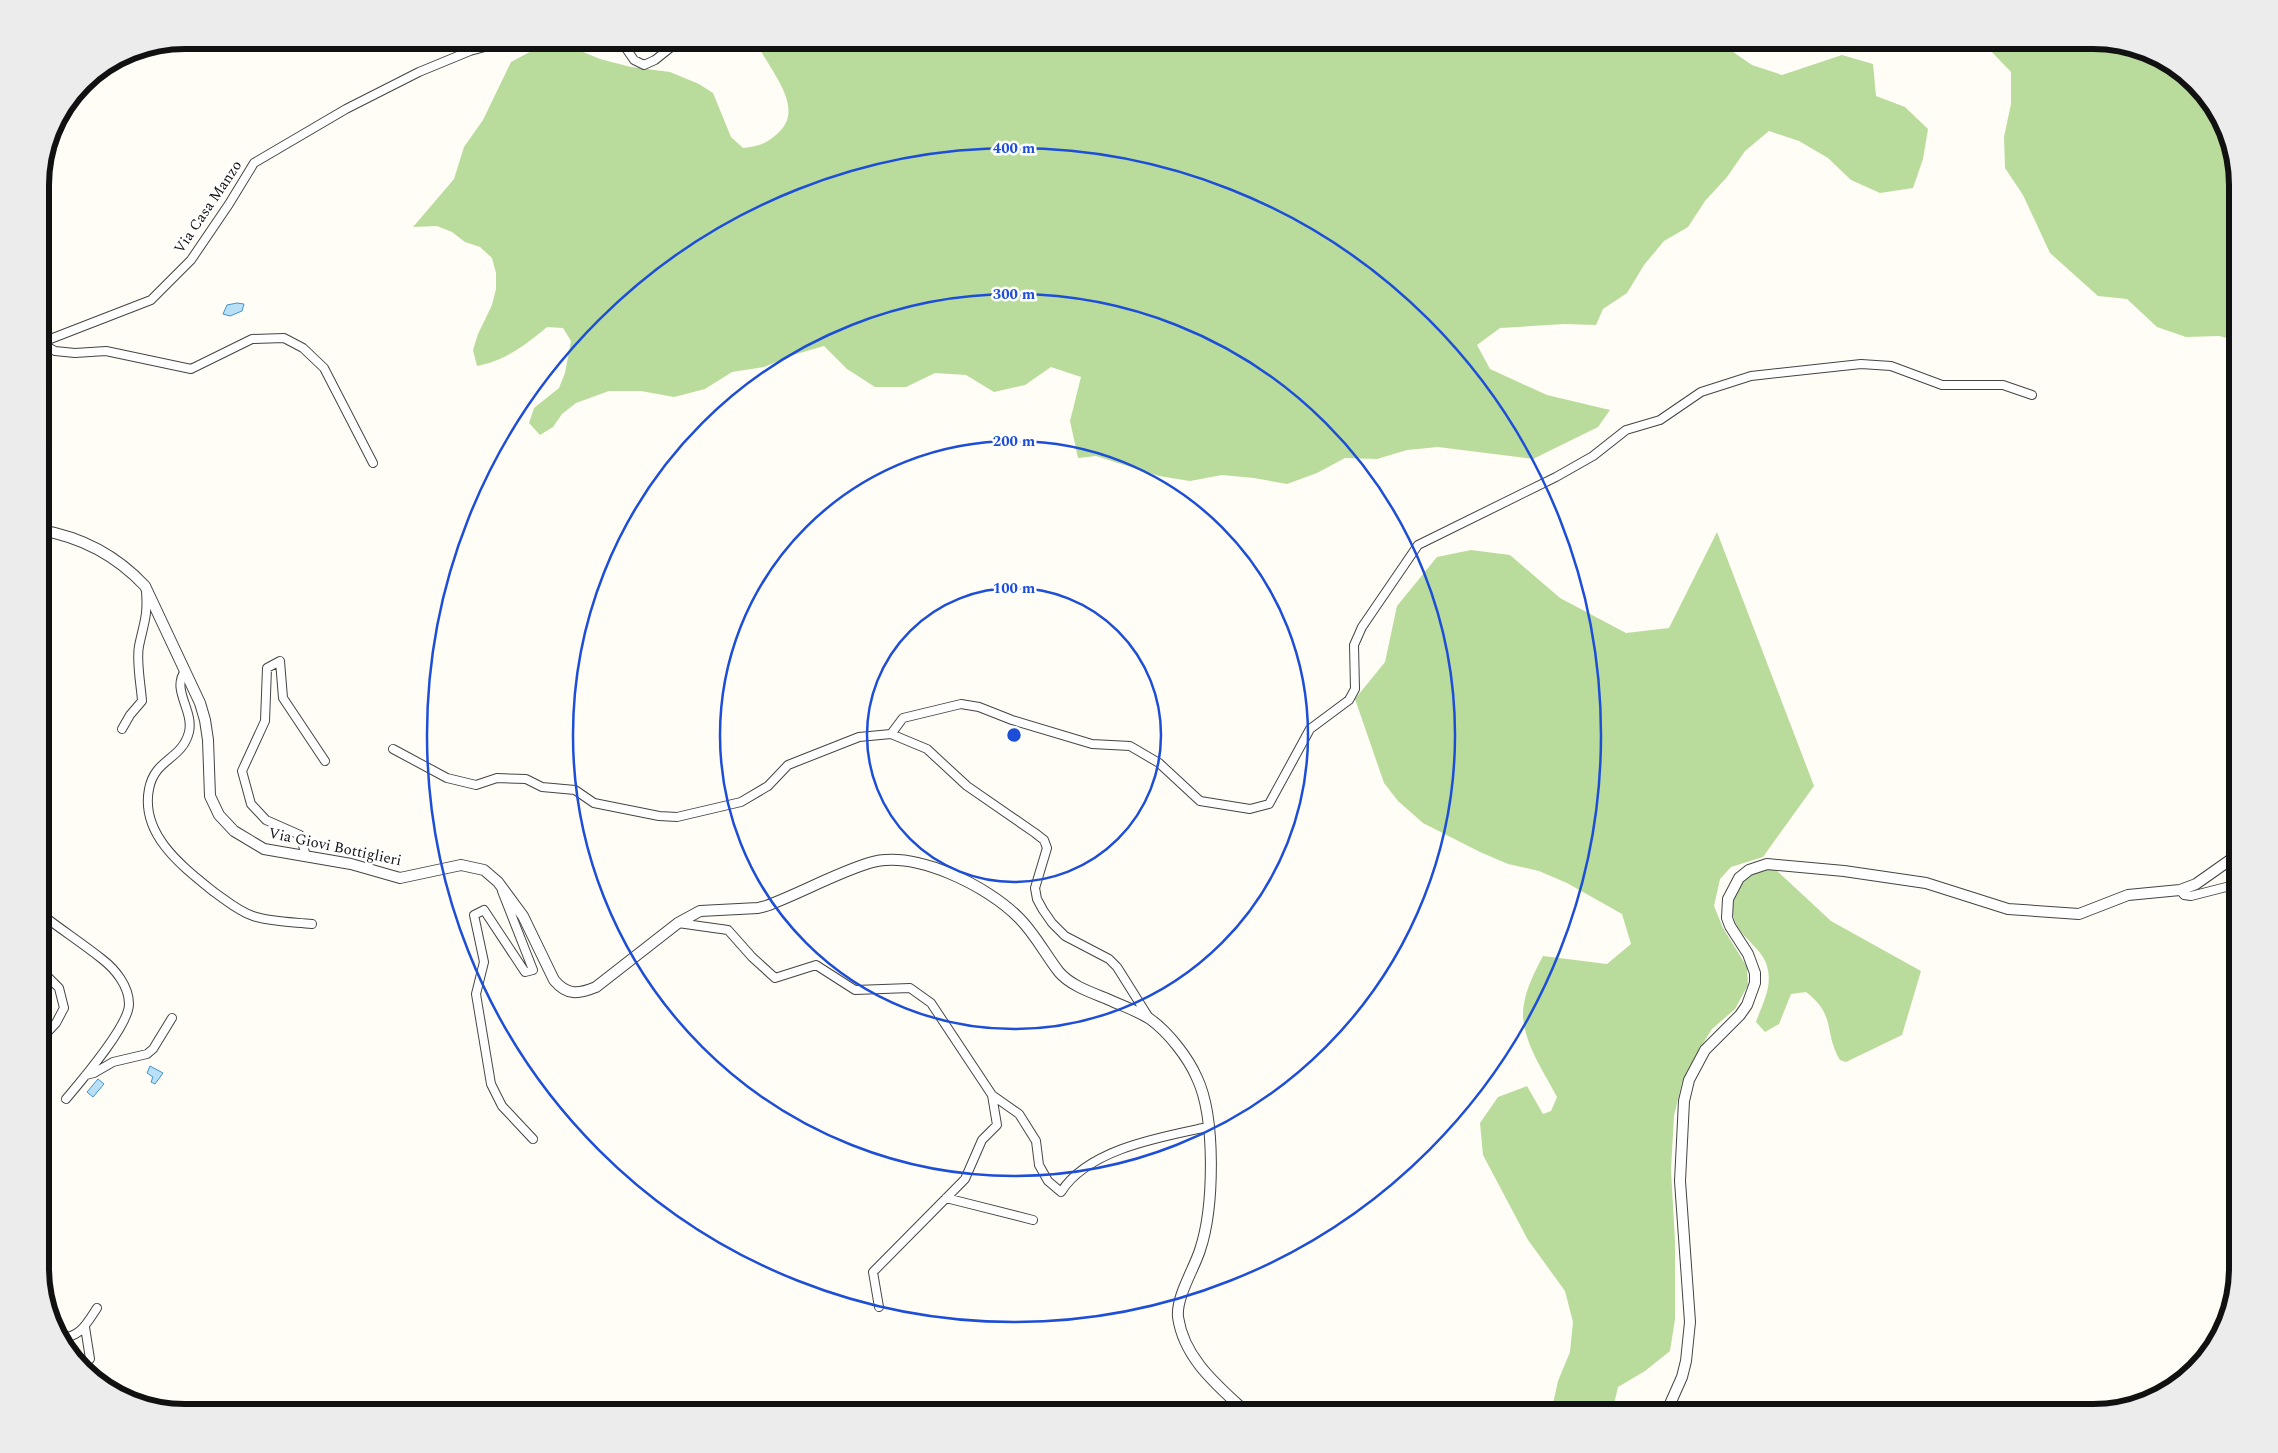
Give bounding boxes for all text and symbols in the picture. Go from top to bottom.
text: 400 m [993,137,1036,160]
street label: Via Casa Manzo [168,156,248,258]
text: 300 m [993,283,1036,306]
text: 200 m [993,430,1036,453]
text: 100 m [993,577,1036,600]
centre of rings [1005,726,1023,744]
street label: Via Giovi Bottiglieri [266,822,404,872]

